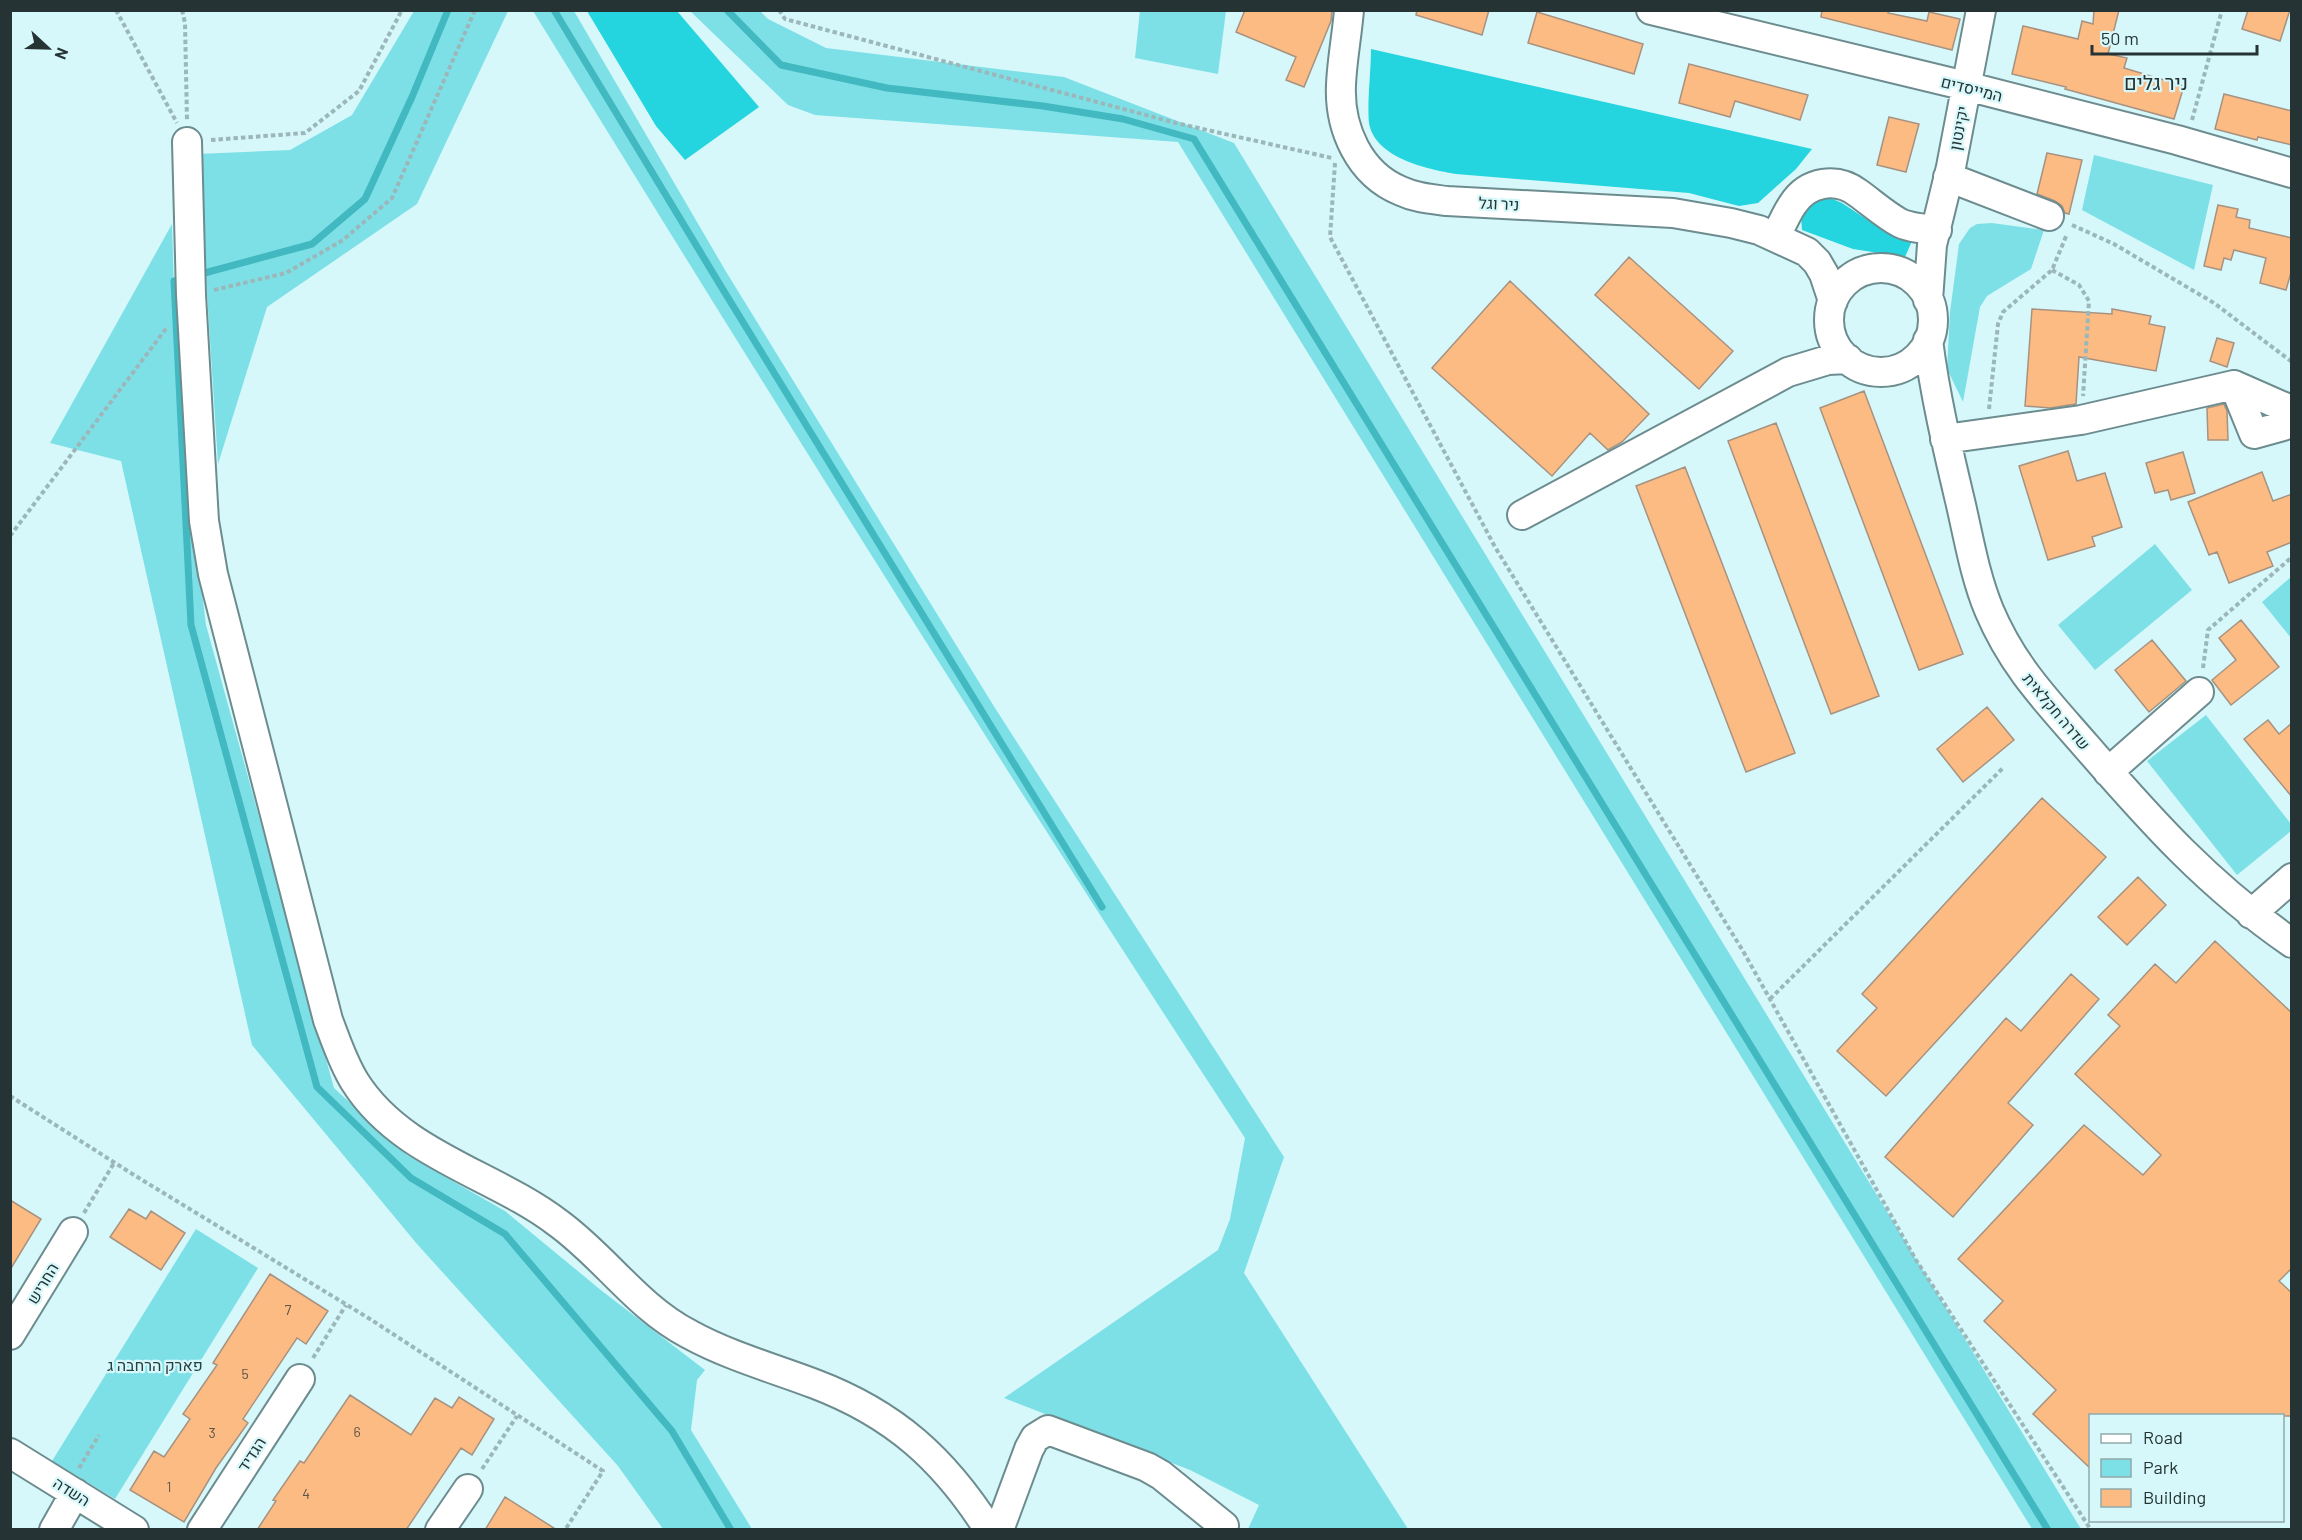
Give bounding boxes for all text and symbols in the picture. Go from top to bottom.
north arrow [18,18,78,78]
scale bar [2092,18,2257,56]
text: 50 m [2101,27,2139,49]
text: N [52,45,73,62]
district label: ניר גלים [2124,70,2188,94]
street label: המייסדים [1939,71,2005,105]
street label: יקינטון [1944,104,1972,152]
street label: ניר וגל [1478,192,1520,214]
street label: שדרה חקלאית [2019,669,2095,753]
street label: החריש [22,1259,62,1307]
house number: 7 [285,1301,292,1318]
park label: פארק הרחבה ג [107,1355,203,1374]
house number: 5 [241,1365,249,1382]
legend [2089,1414,2284,1522]
house number: 6 [353,1423,361,1440]
house number: 3 [208,1424,216,1441]
text: Road [2143,1426,2183,1448]
street label: הגדיד [233,1433,269,1475]
text: Park [2143,1456,2178,1478]
street label: השדה [50,1472,94,1510]
house number: 1 [167,1478,171,1495]
house number: 4 [302,1485,310,1502]
text: Building [2143,1486,2206,1508]

